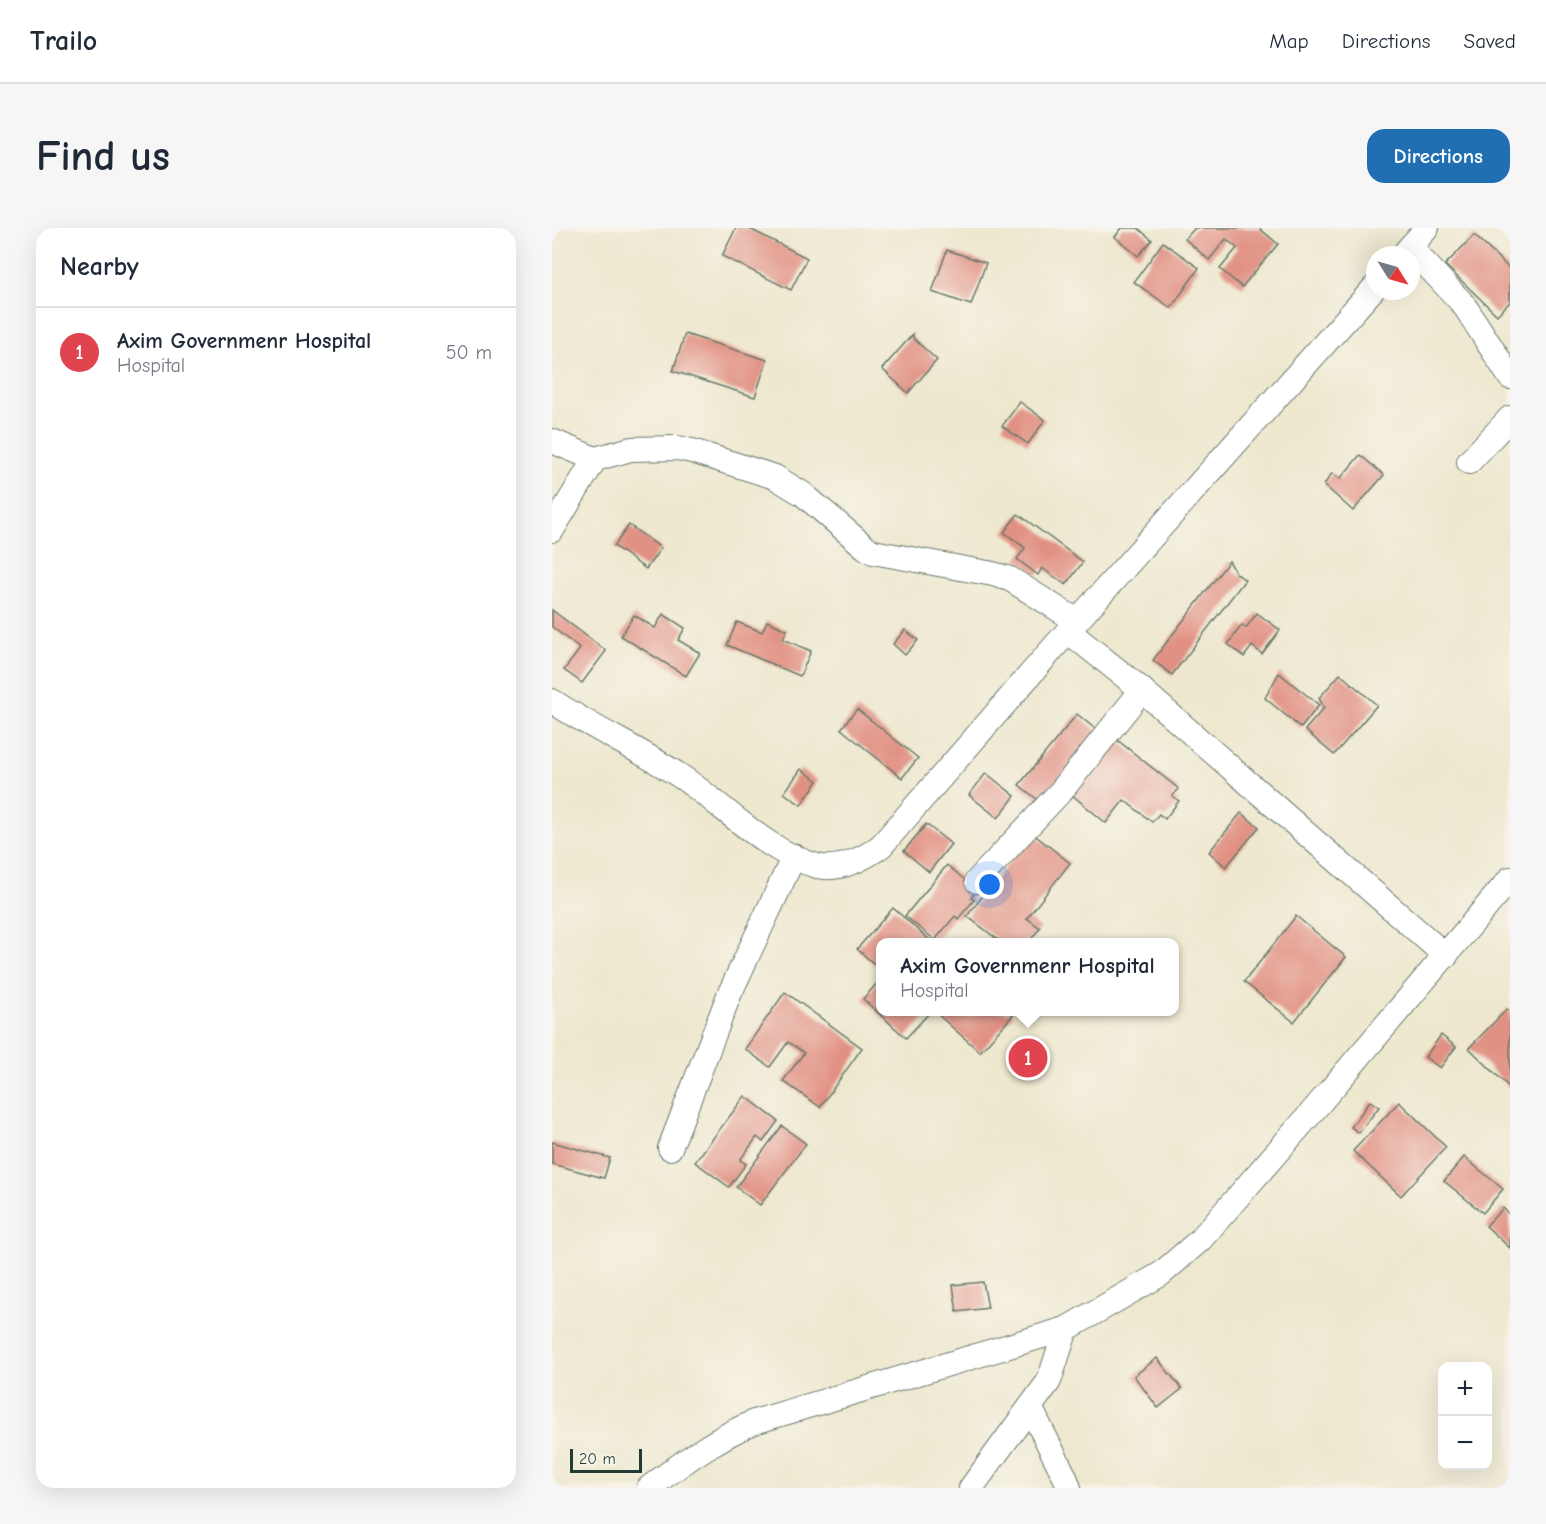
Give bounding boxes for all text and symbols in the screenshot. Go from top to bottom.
text: Trailo [30,25,97,57]
text: Map [1269,29,1309,53]
text: Directions [1342,29,1431,53]
text: Saved [1464,29,1516,53]
button: Directions [1367,129,1510,183]
text: Find us [36,132,170,181]
north arrow [1366,246,1420,300]
text: Nearby [60,252,139,282]
text: Axim Governmenr Hospital [117,328,371,354]
text: 1 [76,341,83,364]
text: 50 m [446,341,492,364]
text: Hospital [117,354,185,377]
your location [975,870,1004,899]
popup [876,938,1179,1016]
text: Axim Governmenr Hospital [900,953,1155,979]
text: Hospital [900,979,969,1002]
pin: 1 [1008,1036,1048,1080]
map controls [1438,1362,1492,1470]
button: + [1438,1362,1492,1416]
button: − [1438,1416,1492,1470]
scale bar [570,1446,642,1474]
text: 20 m [579,1450,616,1468]

